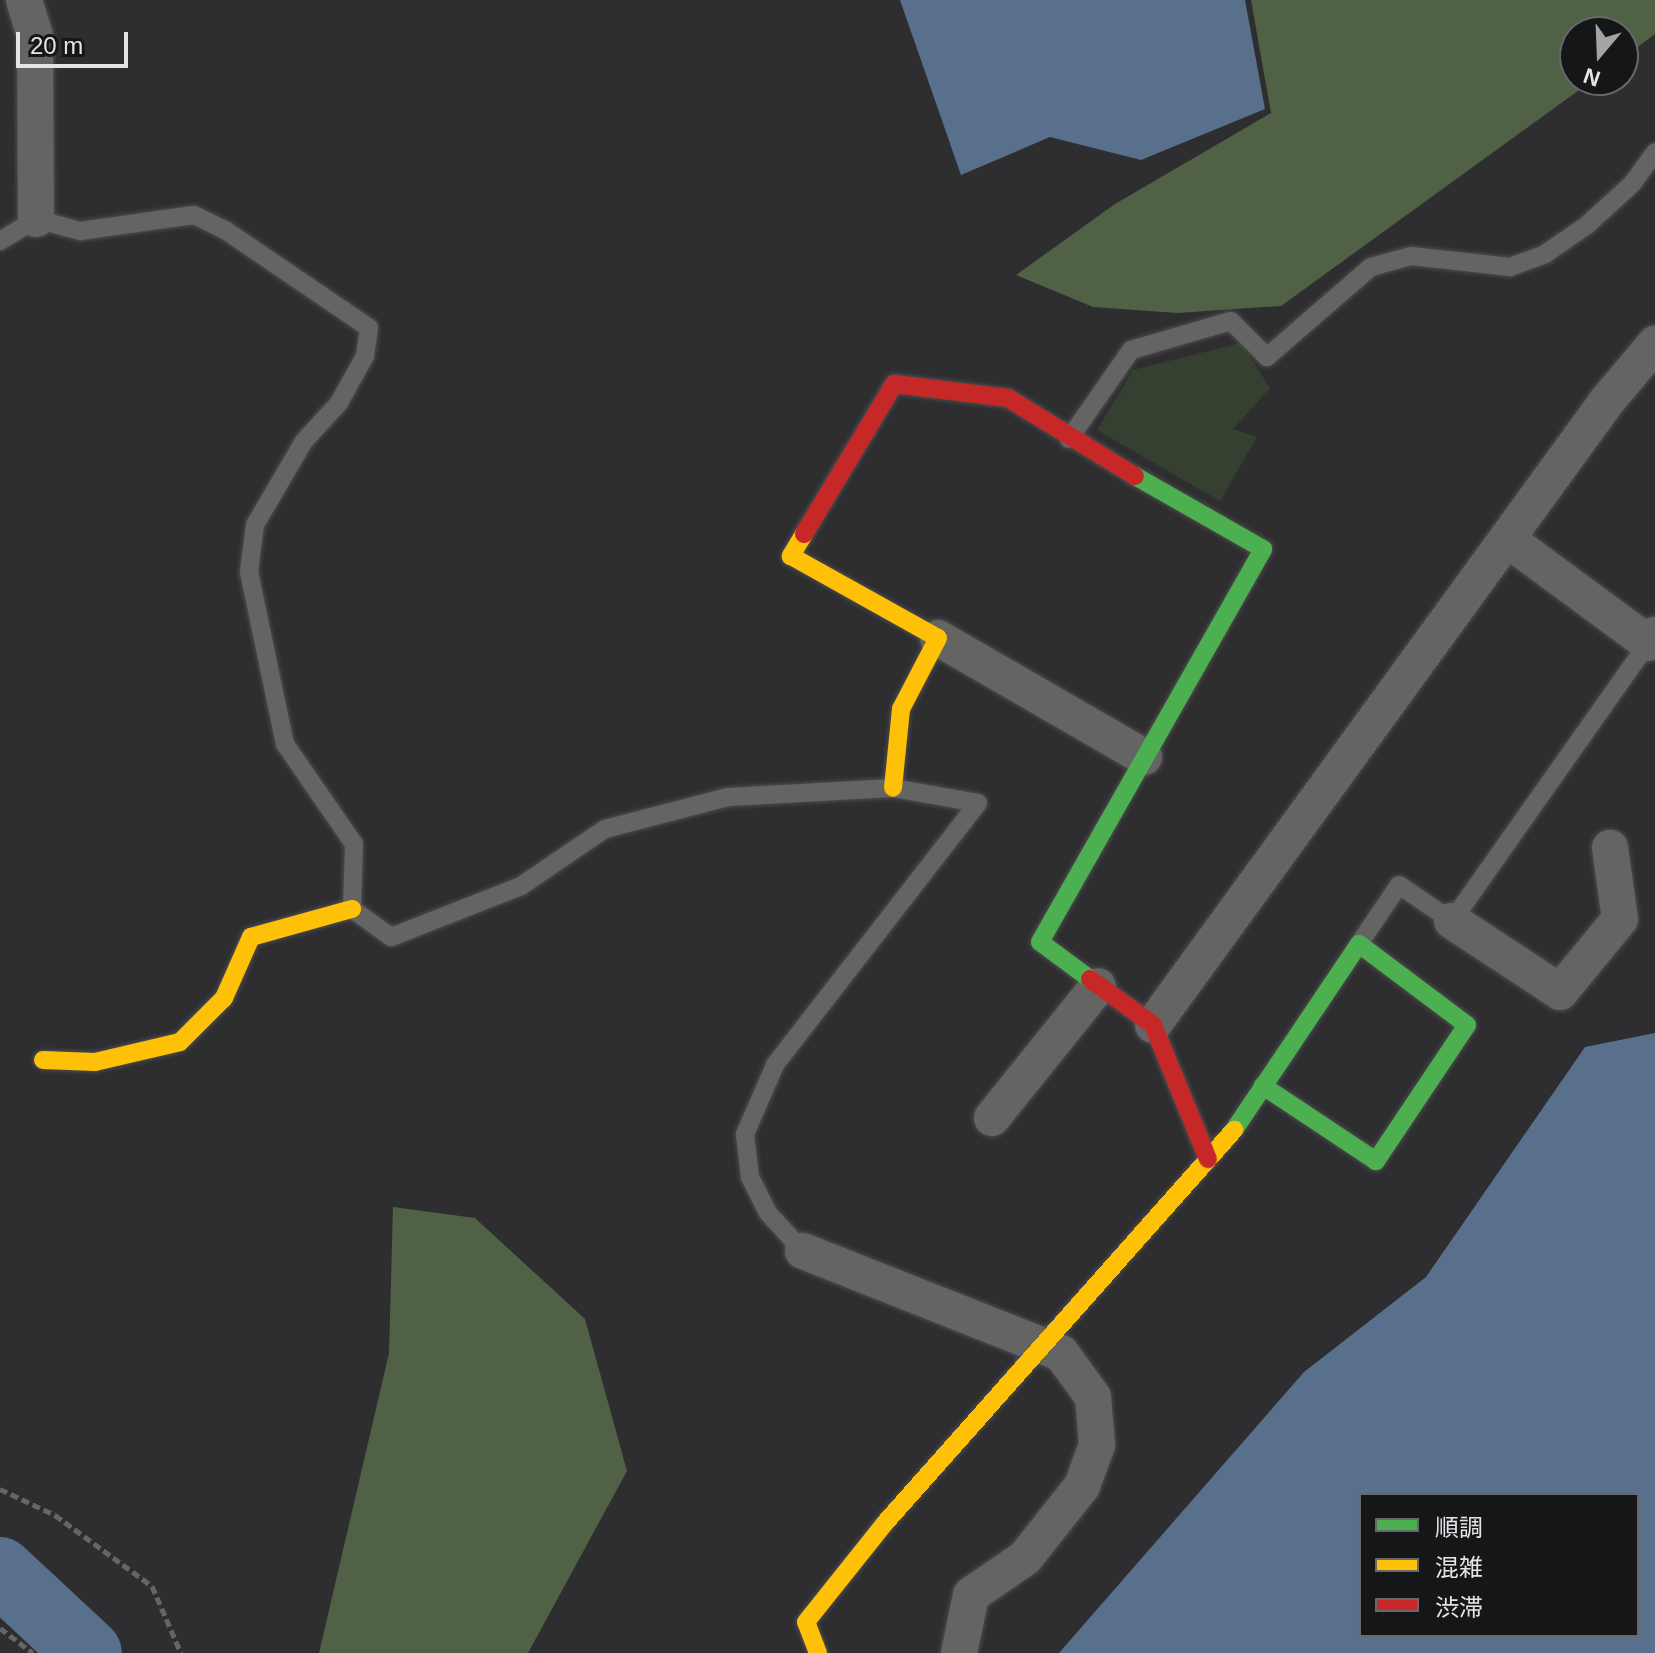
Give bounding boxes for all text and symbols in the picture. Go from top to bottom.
scale bar [20,16,132,66]
north arrow [1559,16,1639,96]
text: 20 m [30,32,83,59]
text: N [1580,63,1603,92]
legend [1359,1493,1639,1637]
text: 順調 [1435,1514,1483,1541]
text: 混雑 [1435,1554,1483,1581]
text: 渋滞 [1435,1594,1483,1621]

